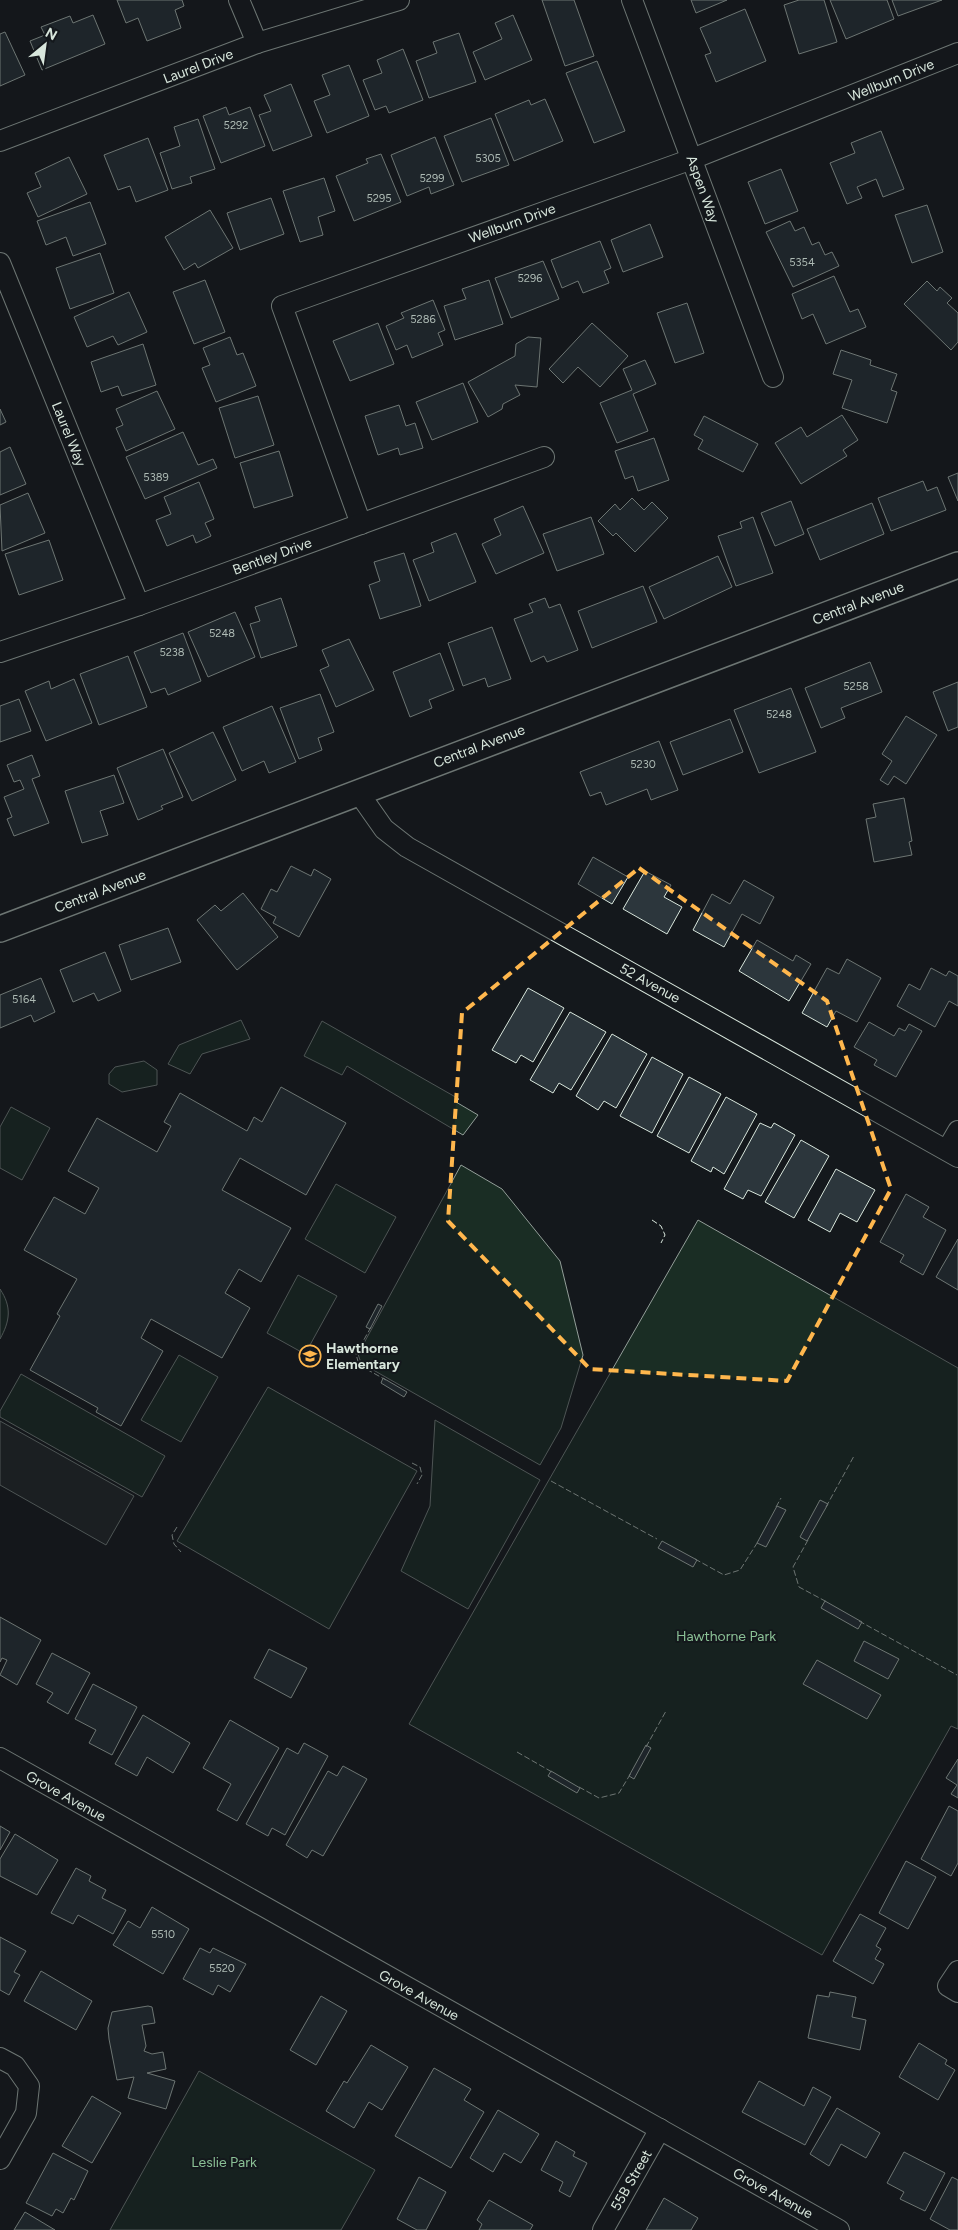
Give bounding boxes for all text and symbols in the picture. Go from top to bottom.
north arrow [20,20,70,70]
text: N [42,24,60,44]
street label: Laurel Drive [161,45,236,88]
street label: Wellburn Drive [846,55,937,105]
house number: 5292 [224,119,248,132]
house number: 5305 [475,152,501,165]
street label: Aspen Way [682,153,723,226]
house number: 5299 [420,172,444,185]
house number: 5295 [366,192,392,205]
street label: Wellburn Drive [466,200,558,247]
house number: 5354 [789,256,815,269]
house number: 5296 [518,272,542,285]
house number: 5286 [410,313,436,326]
street label: Laurel Way [48,399,89,470]
house number: 5389 [143,471,169,484]
street label: Bentley Drive [230,534,314,579]
street label: Central Avenue [810,578,907,629]
house number: 5248 [209,627,235,640]
house number: 5238 [159,646,185,659]
house number: 5258 [843,680,869,693]
house number: 5248 [766,708,792,721]
street label: Central Avenue [431,721,528,772]
house number: 5230 [630,758,656,771]
street label: Central Avenue [52,866,149,917]
street label: 52 Avenue [616,960,683,1007]
house number: 5164 [12,993,36,1006]
place label: Hawthorne Elementary [326,1340,401,1373]
school or university icon: Hawthorne Elementary [298,1344,322,1368]
park label: Hawthorne Park [676,1628,776,1645]
street label: Grove Avenue [23,1767,109,1826]
house number: 5510 [151,1928,175,1941]
house number: 5520 [209,1962,235,1975]
street label: Grove Avenue [376,1966,462,2025]
street label: 55B Street [607,2147,656,2214]
park label: Leslie Park [191,2154,257,2171]
street label: Grove Avenue [730,2164,816,2223]

